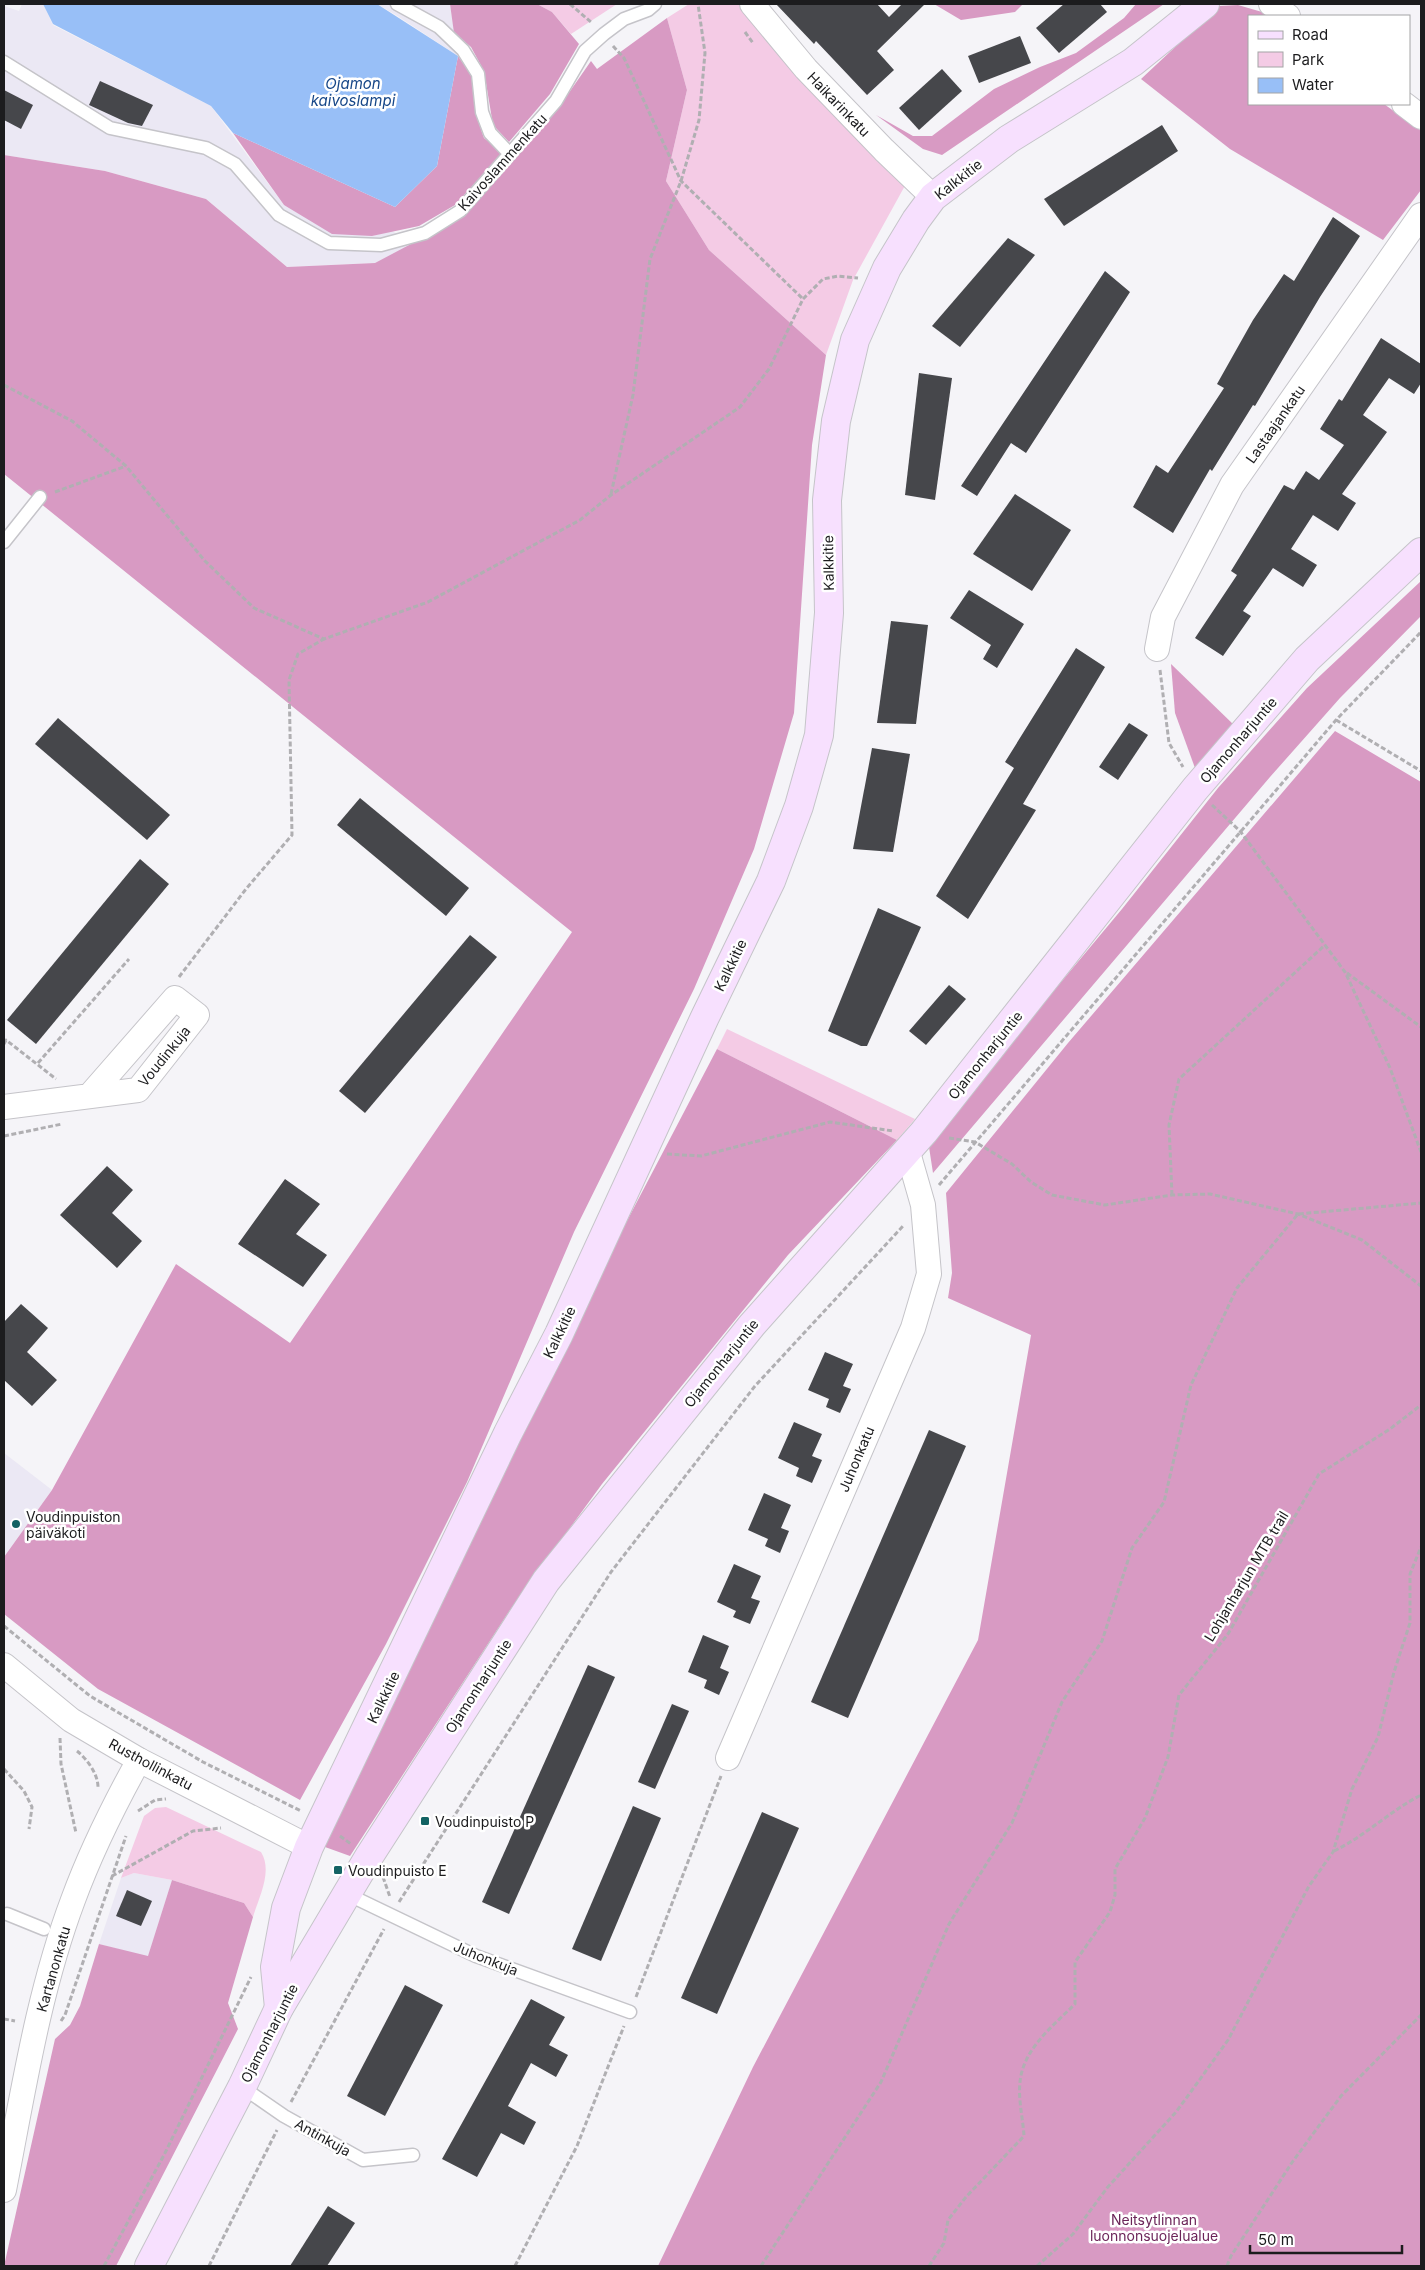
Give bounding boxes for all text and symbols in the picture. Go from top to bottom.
legend [1248,15,1410,105]
text: Road [1292,25,1328,44]
text: Park [1292,50,1325,69]
street label: Haikarinkatu [804,68,874,140]
water label: Ojamon kaivoslampi [311,74,396,110]
text: Water [1292,75,1334,94]
street label: Kaivoslammenkatu [454,110,550,214]
street label: Kalkkitie [931,155,985,203]
street label: Lastaajankatu [1242,382,1308,466]
street label: Kalkkitie [819,535,837,591]
street label: Ojamonharjuntie [1196,693,1280,787]
street label: Kalkkitie [710,936,750,994]
street label: Ojamonharjuntie [944,1007,1026,1103]
street label: Voudinkuja [134,1022,194,1090]
street label: Kalkkitie [539,1303,579,1361]
street label: Ojamonharjuntie [680,1315,762,1411]
street label: Juhonkatu [835,1424,877,1494]
place label: Voudinpuiston päiväkoti [26,1508,121,1541]
street label: Lohjanharjun MTB trail [1200,1508,1292,1644]
marker: Voudinpuiston päiväkoti [10,1518,22,1530]
street label: Ojamonharjuntie [441,1636,515,1736]
street label: Kalkkitie [363,1668,403,1726]
street label: Rusthollinkatu [106,1735,196,1793]
place label: Voudinpuisto P [435,1813,534,1830]
marker: Voudinpuisto P [419,1815,431,1827]
place label: Voudinpuisto E [348,1862,447,1879]
marker: Voudinpuisto E [332,1864,344,1876]
street label: Kartanonkatu [33,1924,73,2014]
street label: Juhonkuja [451,1937,521,1979]
street label: Ojamonharjuntie [237,1981,301,2085]
street label: Antinkuja [292,2115,354,2159]
park label: Neitsytlinnan luonnonsuojelualue [1090,2211,1218,2244]
scale bar [1250,2222,1402,2254]
text: 50 m [1258,2230,1294,2249]

